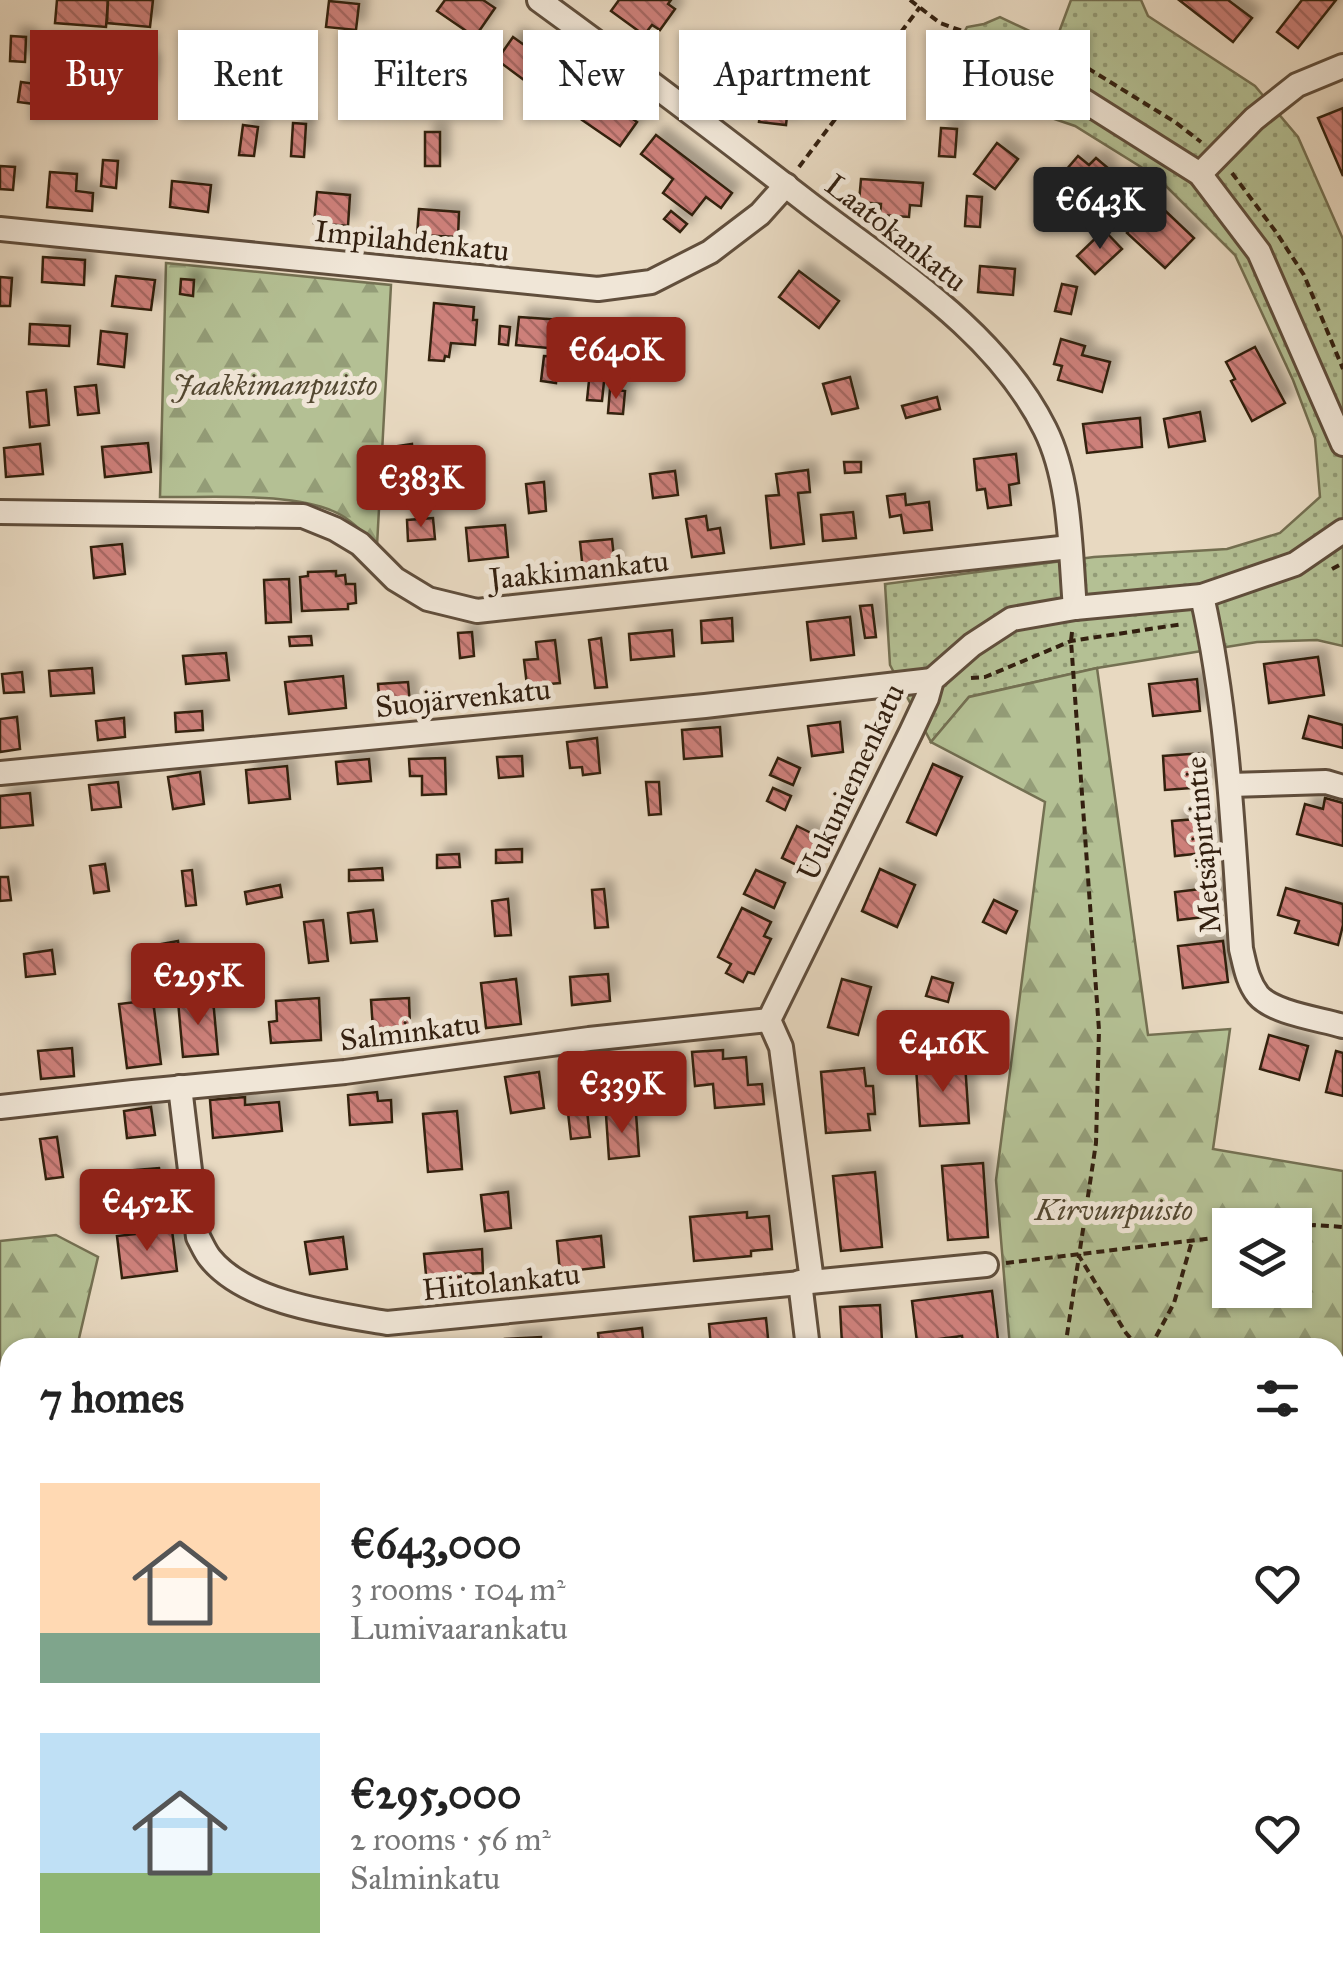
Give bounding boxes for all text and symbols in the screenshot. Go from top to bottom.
chip: Buy [30,30,158,120]
chip: Rent [178,30,318,120]
chip: Filters [338,30,503,120]
chip: New [523,30,659,120]
chip: Apartment [679,30,906,120]
chip: House [926,30,1090,120]
street label: Laatokankatu [818,167,974,299]
pin: €643K [1030,167,1170,252]
text: €643K [1055,180,1145,219]
street label: Impilahdenkatu [313,213,511,269]
pin: €640K [546,317,686,402]
text: €640K [569,330,663,369]
park label: Jaakkimanpuisto [170,367,378,404]
pin: €383K [351,445,491,530]
text: €383K [379,458,463,497]
street label: Jaakkimankatu [485,543,670,598]
street label: Suojärvenkatu [374,671,552,725]
street label: Uukuniemenkatu [790,678,912,886]
street label: Metsäpirtintie [1177,755,1229,935]
pin: €295K [128,943,268,1028]
text: €295K [153,956,243,995]
street label: Salminkatu [338,1006,482,1058]
pin: €416K [873,1010,1013,1095]
text: €416K [899,1023,987,1062]
pin: €339K [552,1051,692,1136]
text: €339K [580,1064,664,1103]
pin: €452K [77,1169,217,1254]
text: €452K [102,1182,192,1221]
park label: Kirvunpuisto [1033,1192,1193,1229]
map controls [1212,1208,1312,1308]
button: layers [1212,1208,1312,1308]
street label: Hiitolankatu [420,1256,582,1308]
icon: filters [1250,1371,1305,1426]
text: 7 homes [40,1372,184,1424]
text: €643,000 [350,1518,521,1570]
icon: home [120,1523,240,1643]
icon: heart [1250,1556,1305,1611]
text: 3 rooms · 104 m² [350,1570,566,1609]
text: Lumivaarankatu [350,1609,568,1648]
text: €295,000 [350,1768,521,1820]
icon: home [120,1773,240,1893]
icon: heart [1250,1806,1305,1861]
text: 2 rooms · 56 m² [350,1820,551,1859]
text: Salminkatu [350,1859,500,1898]

